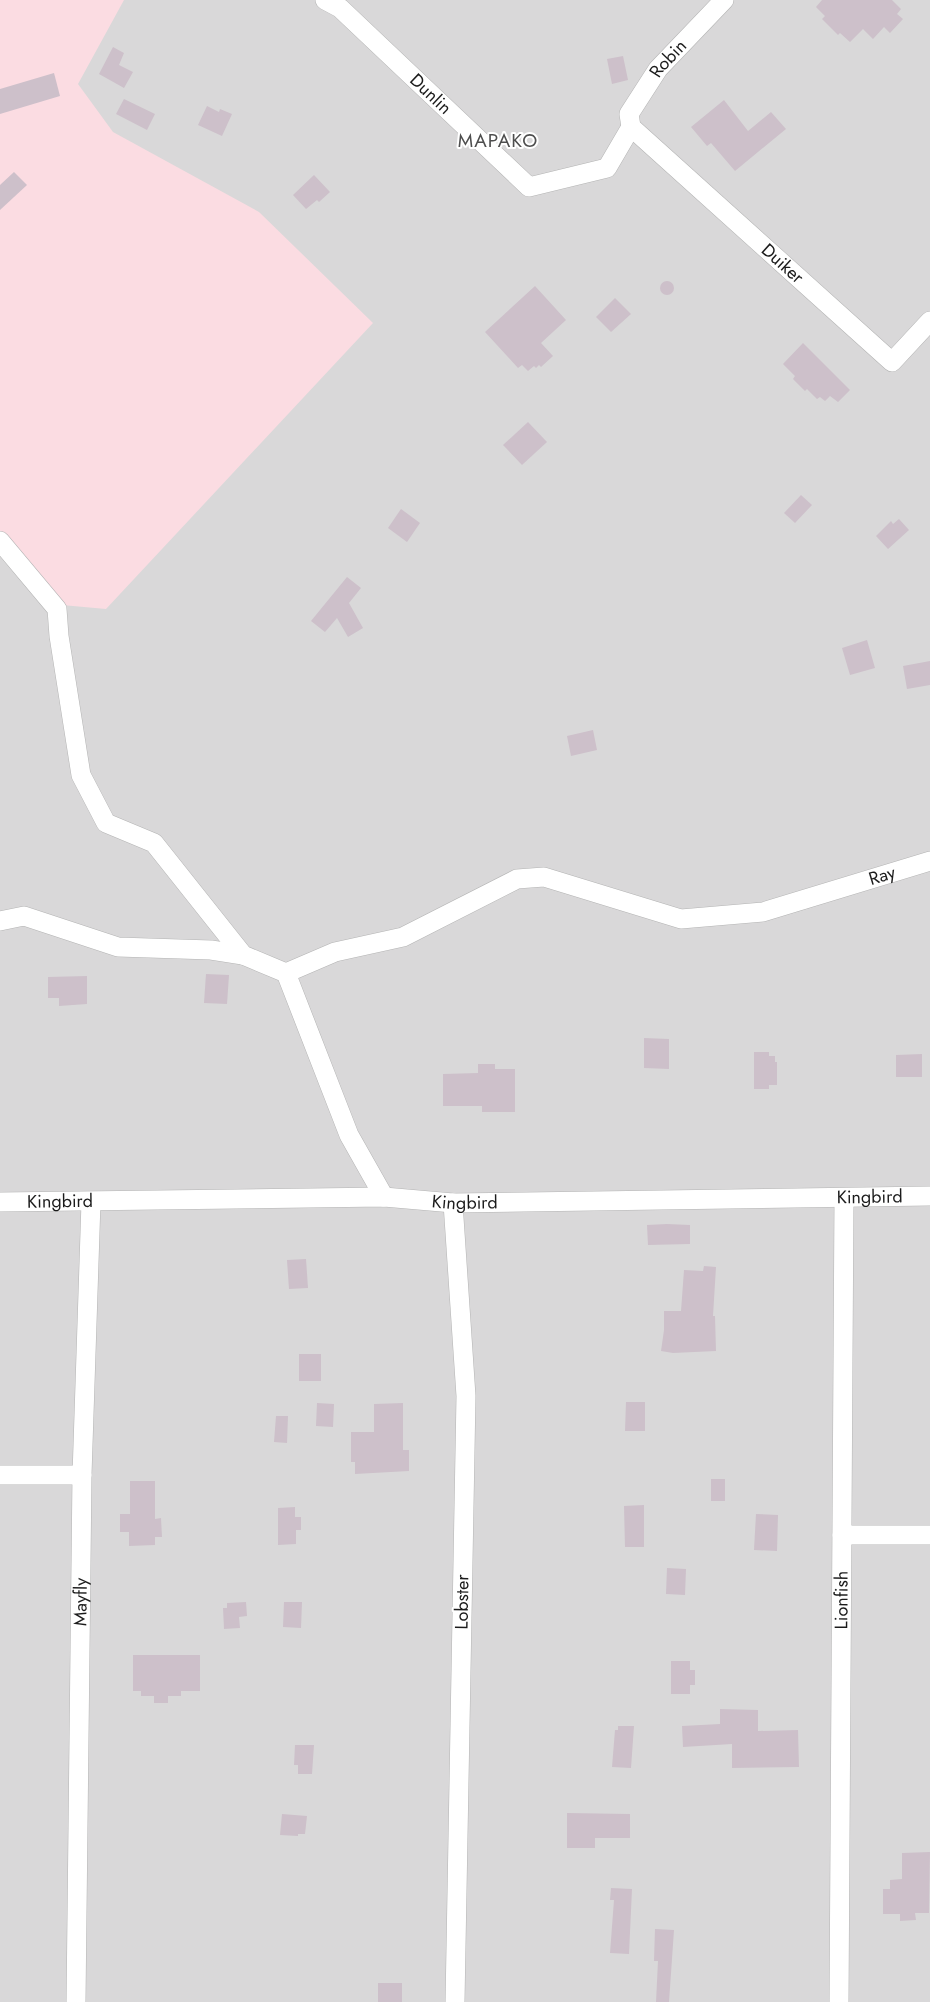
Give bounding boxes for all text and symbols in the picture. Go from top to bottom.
street label: Robin [643,34,693,83]
street label: Dunlin [404,68,458,120]
district label: MAPAKO [458,127,538,154]
street label: Duiker [756,237,810,290]
street label: Ray [866,859,899,892]
street label: Kingbird [836,1183,903,1210]
street label: Kingbird [27,1188,93,1215]
street label: Kingbird [431,1188,498,1216]
street label: Lionfish [828,1571,855,1629]
street label: Lobster [449,1573,475,1630]
street label: Mayfly [67,1578,94,1626]

